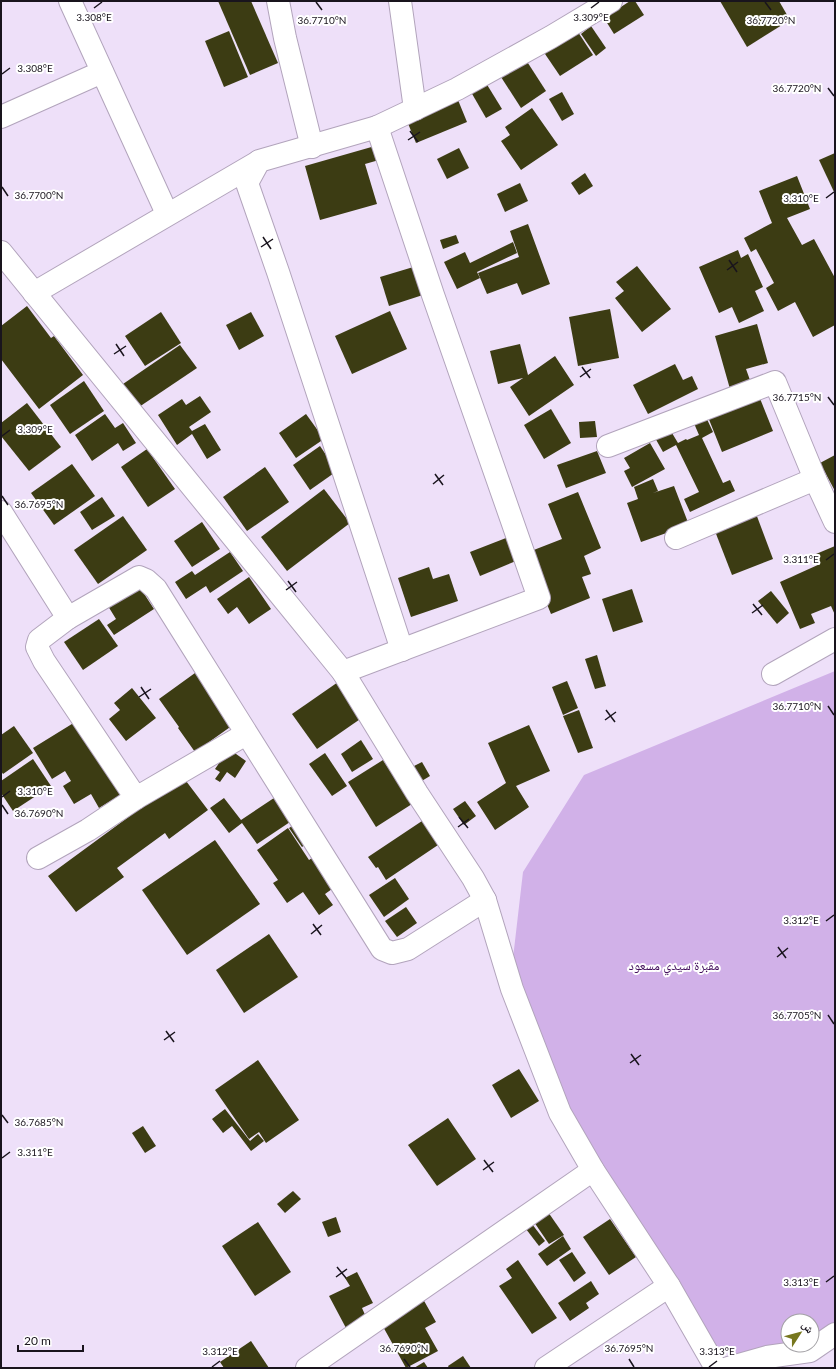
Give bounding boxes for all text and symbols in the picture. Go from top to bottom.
text: 3.308°E [76,11,112,23]
text: 3.309°E [573,11,609,23]
text: 36.7710°N [298,14,346,26]
text: 36.7720°N [747,14,795,26]
text: 3.308°E [17,62,53,74]
text: 36.7720°N [773,82,821,94]
text: 36.7700°N [15,189,63,201]
text: 3.310°E [783,192,819,204]
text: 36.7715°N [773,391,821,403]
text: 3.309°E [17,423,53,435]
text: 36.7695°N [15,498,63,510]
text: 3.311°E [783,553,819,565]
text: 36.7710°N [773,700,821,712]
text: 3.310°E [17,785,53,797]
text: 36.7690°N [15,807,63,819]
text: 3.312°E [783,914,819,926]
park label: مقبرة سيدي مسعود [629,957,719,976]
text: 36.7705°N [773,1009,821,1021]
text: 36.7685°N [15,1116,63,1128]
text: 3.311°E [17,1146,53,1158]
text: 3.313°E [783,1276,819,1288]
north arrow [780,1313,820,1353]
text: ش [798,1318,817,1337]
scale bar [18,1327,83,1353]
text: 20 m [24,1333,51,1348]
text: 36.7690°N [380,1342,428,1354]
text: 36.7695°N [605,1342,653,1354]
text: 3.312°E [202,1345,238,1357]
text: 3.313°E [699,1345,735,1357]

